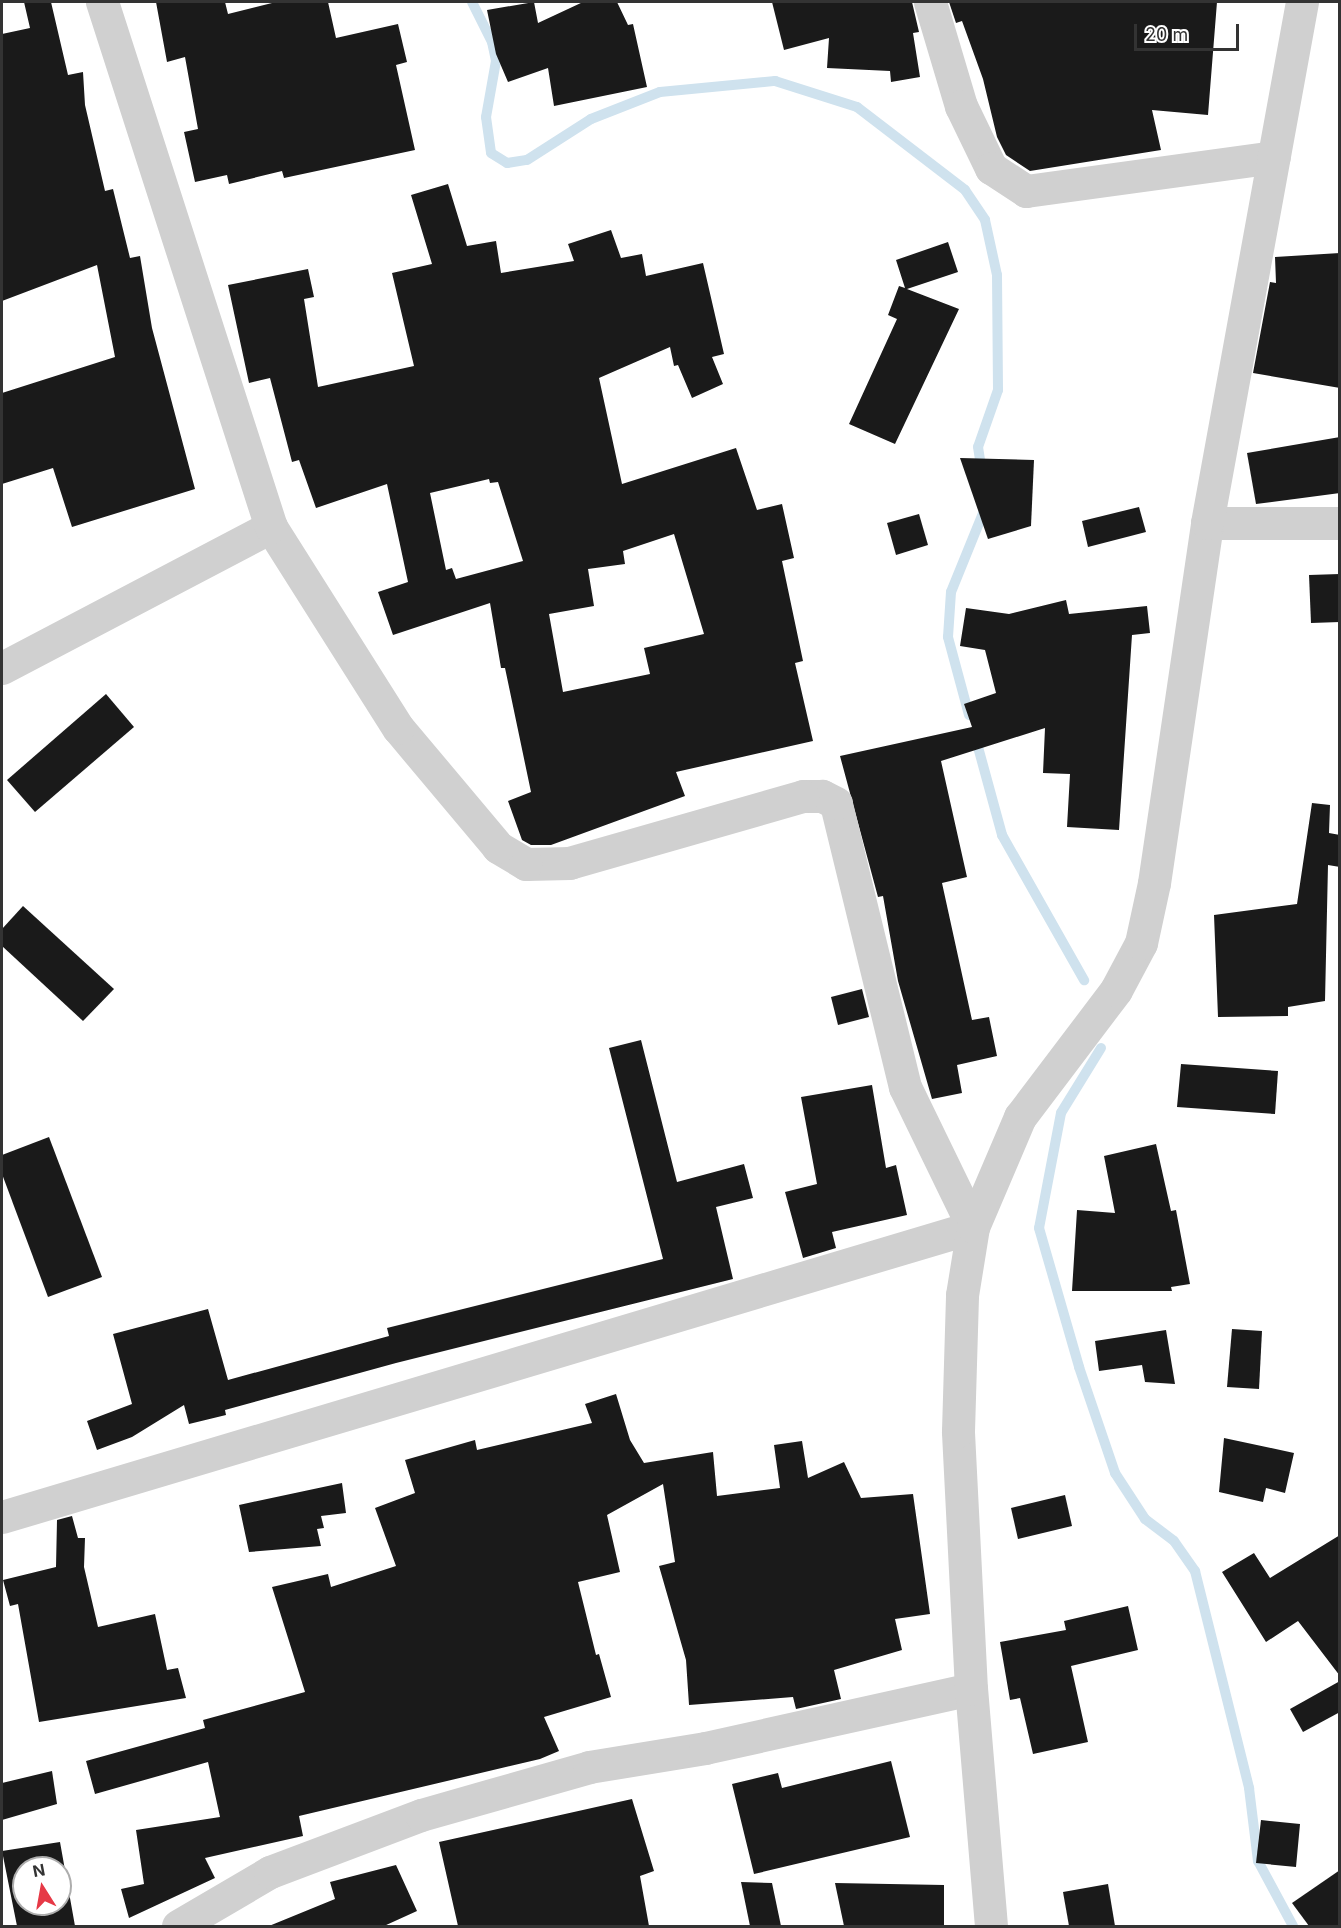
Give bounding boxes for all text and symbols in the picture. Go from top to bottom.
scale bar [1137,12,1242,50]
text: 20 m [1145,24,1188,45]
north arrow [12,1856,72,1916]
text: N [31,1859,47,1881]

